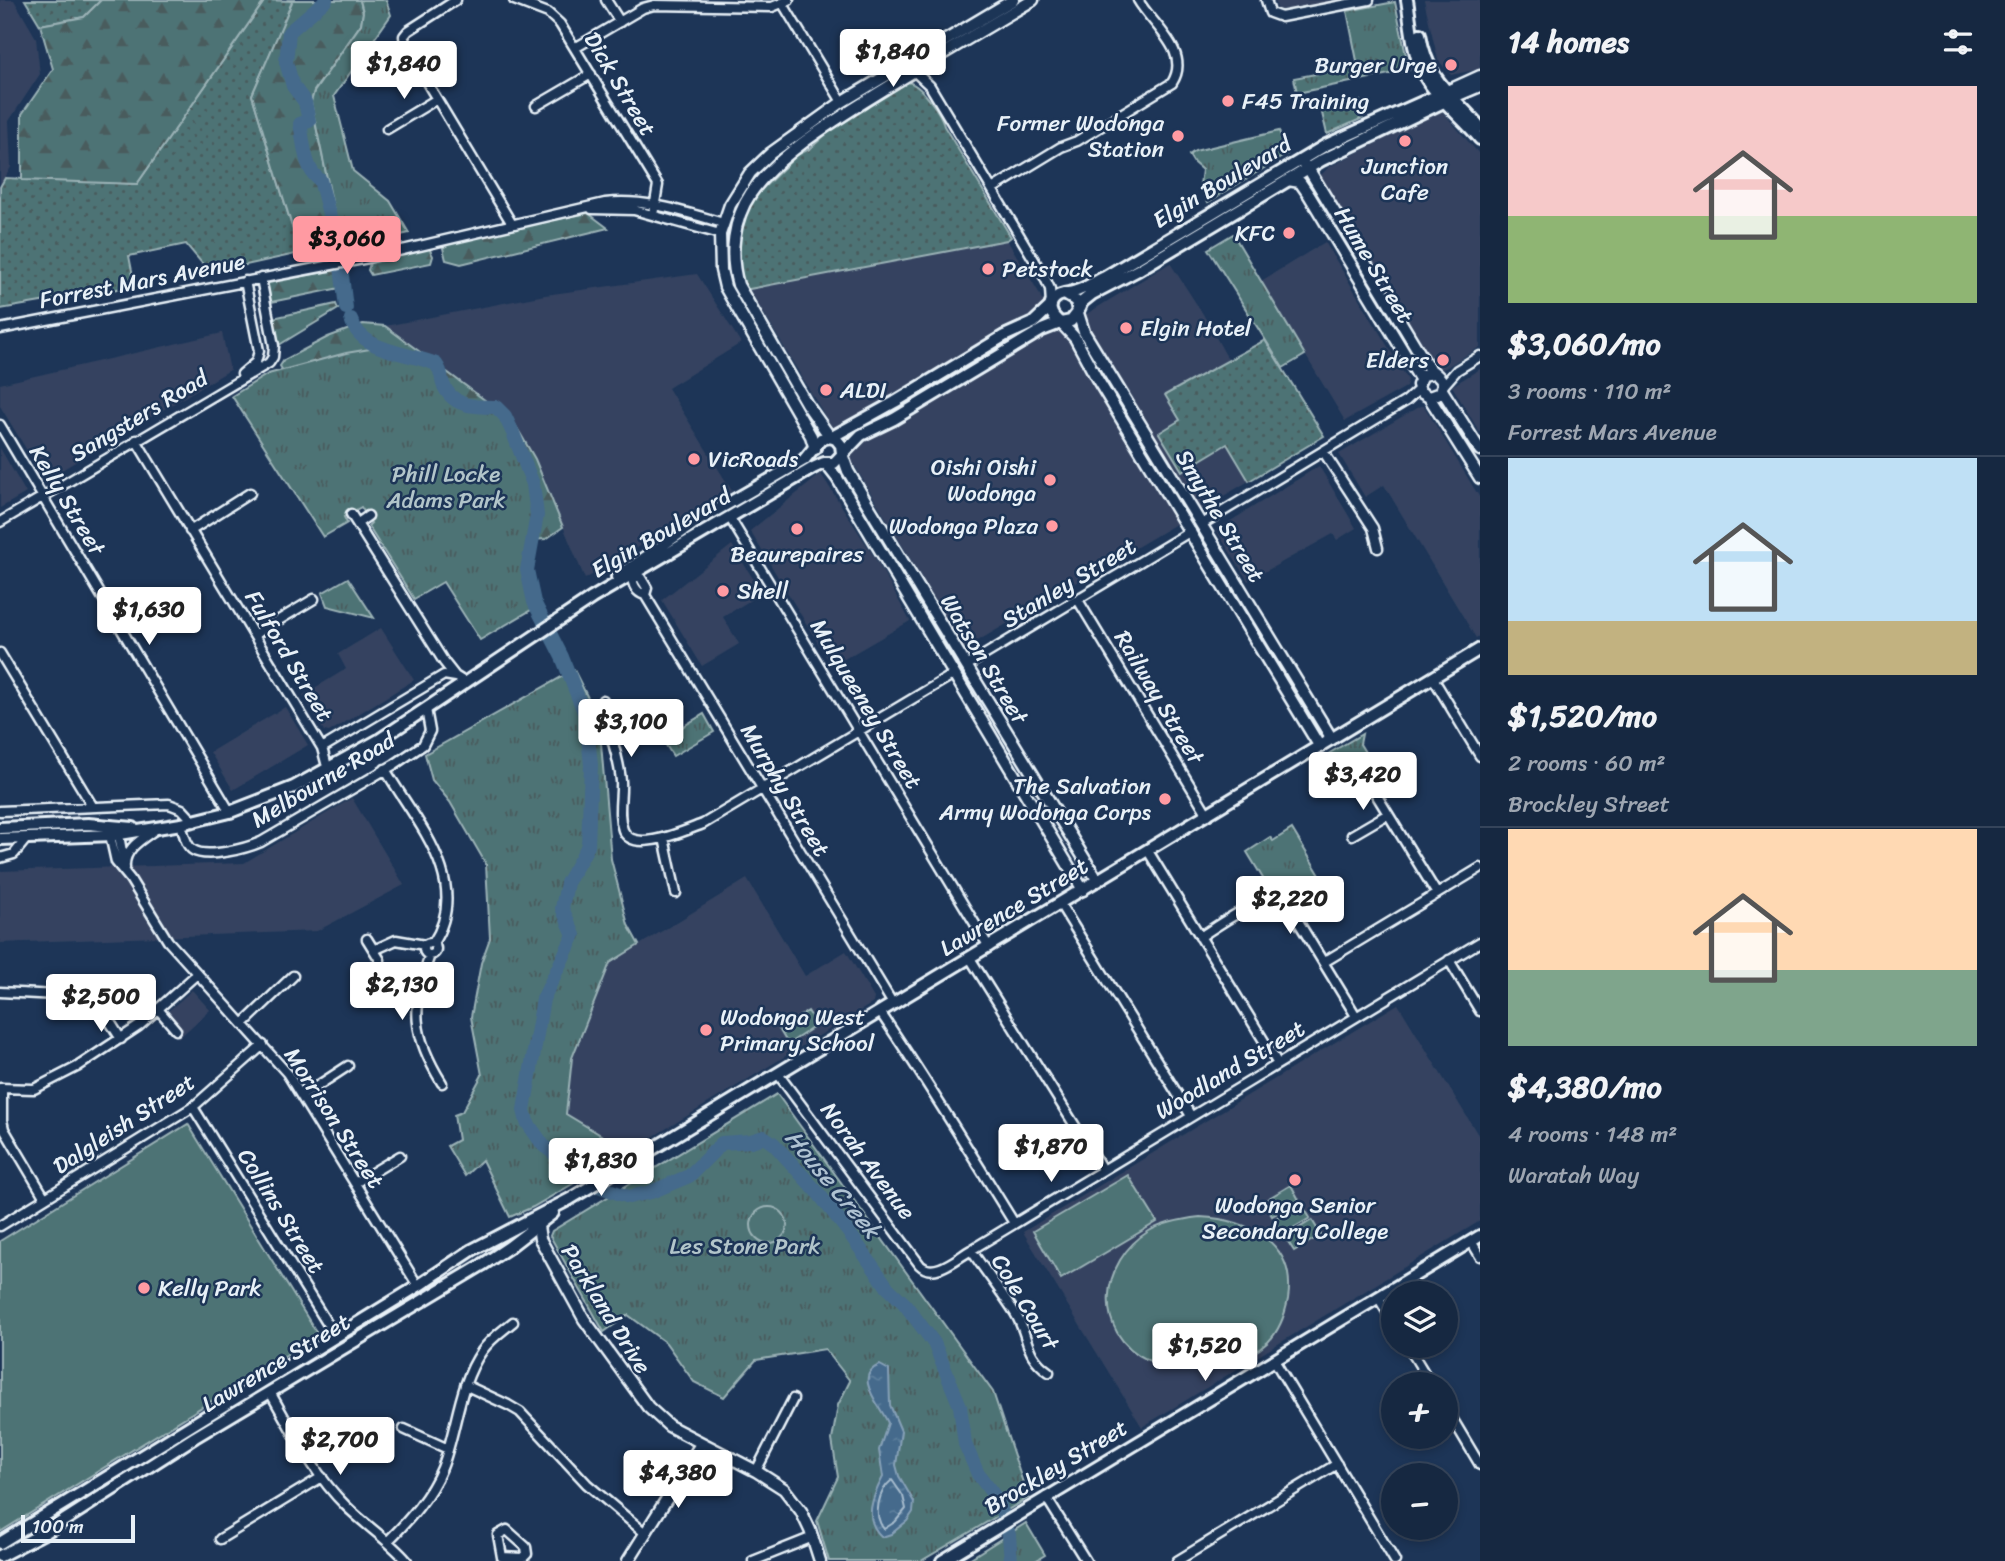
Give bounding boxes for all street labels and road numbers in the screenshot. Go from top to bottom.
street label: Dick Street [572,23,668,145]
street label: Elgin Boulevard [1144,123,1301,240]
street label: Hume Street [1323,198,1425,332]
street label: Forrest Mars Avenue [36,241,248,321]
street label: Sangsters Road [62,358,218,474]
street label: Kelly Street [18,437,117,565]
street label: Smythe Street [1164,441,1276,591]
street label: Elgin Boulevard [583,475,741,590]
street label: Stanley Street [993,526,1145,640]
street label: Fulford Street [233,582,345,730]
street label: Watson Street [929,586,1040,734]
street label: Mulqueeney Street [799,611,933,797]
street label: Railway Street [1103,622,1216,774]
street label: Murphy Street [729,715,841,865]
street label: Melbourne Road [243,720,405,839]
street label: Lawrence Street [931,846,1097,968]
street label: Woodland Street [1147,1009,1313,1131]
street label: Morrison Street [273,1039,395,1197]
street label: Dalgleish Street [44,1062,204,1186]
street label: Norah Avenue [809,1093,927,1229]
street label: Collins Street [226,1140,336,1282]
street label: Parkland Drive [549,1235,663,1383]
street label: Cole Court [980,1246,1071,1360]
street label: Lawrence Street [193,1302,359,1424]
street label: Brockley Street [976,1408,1136,1526]

